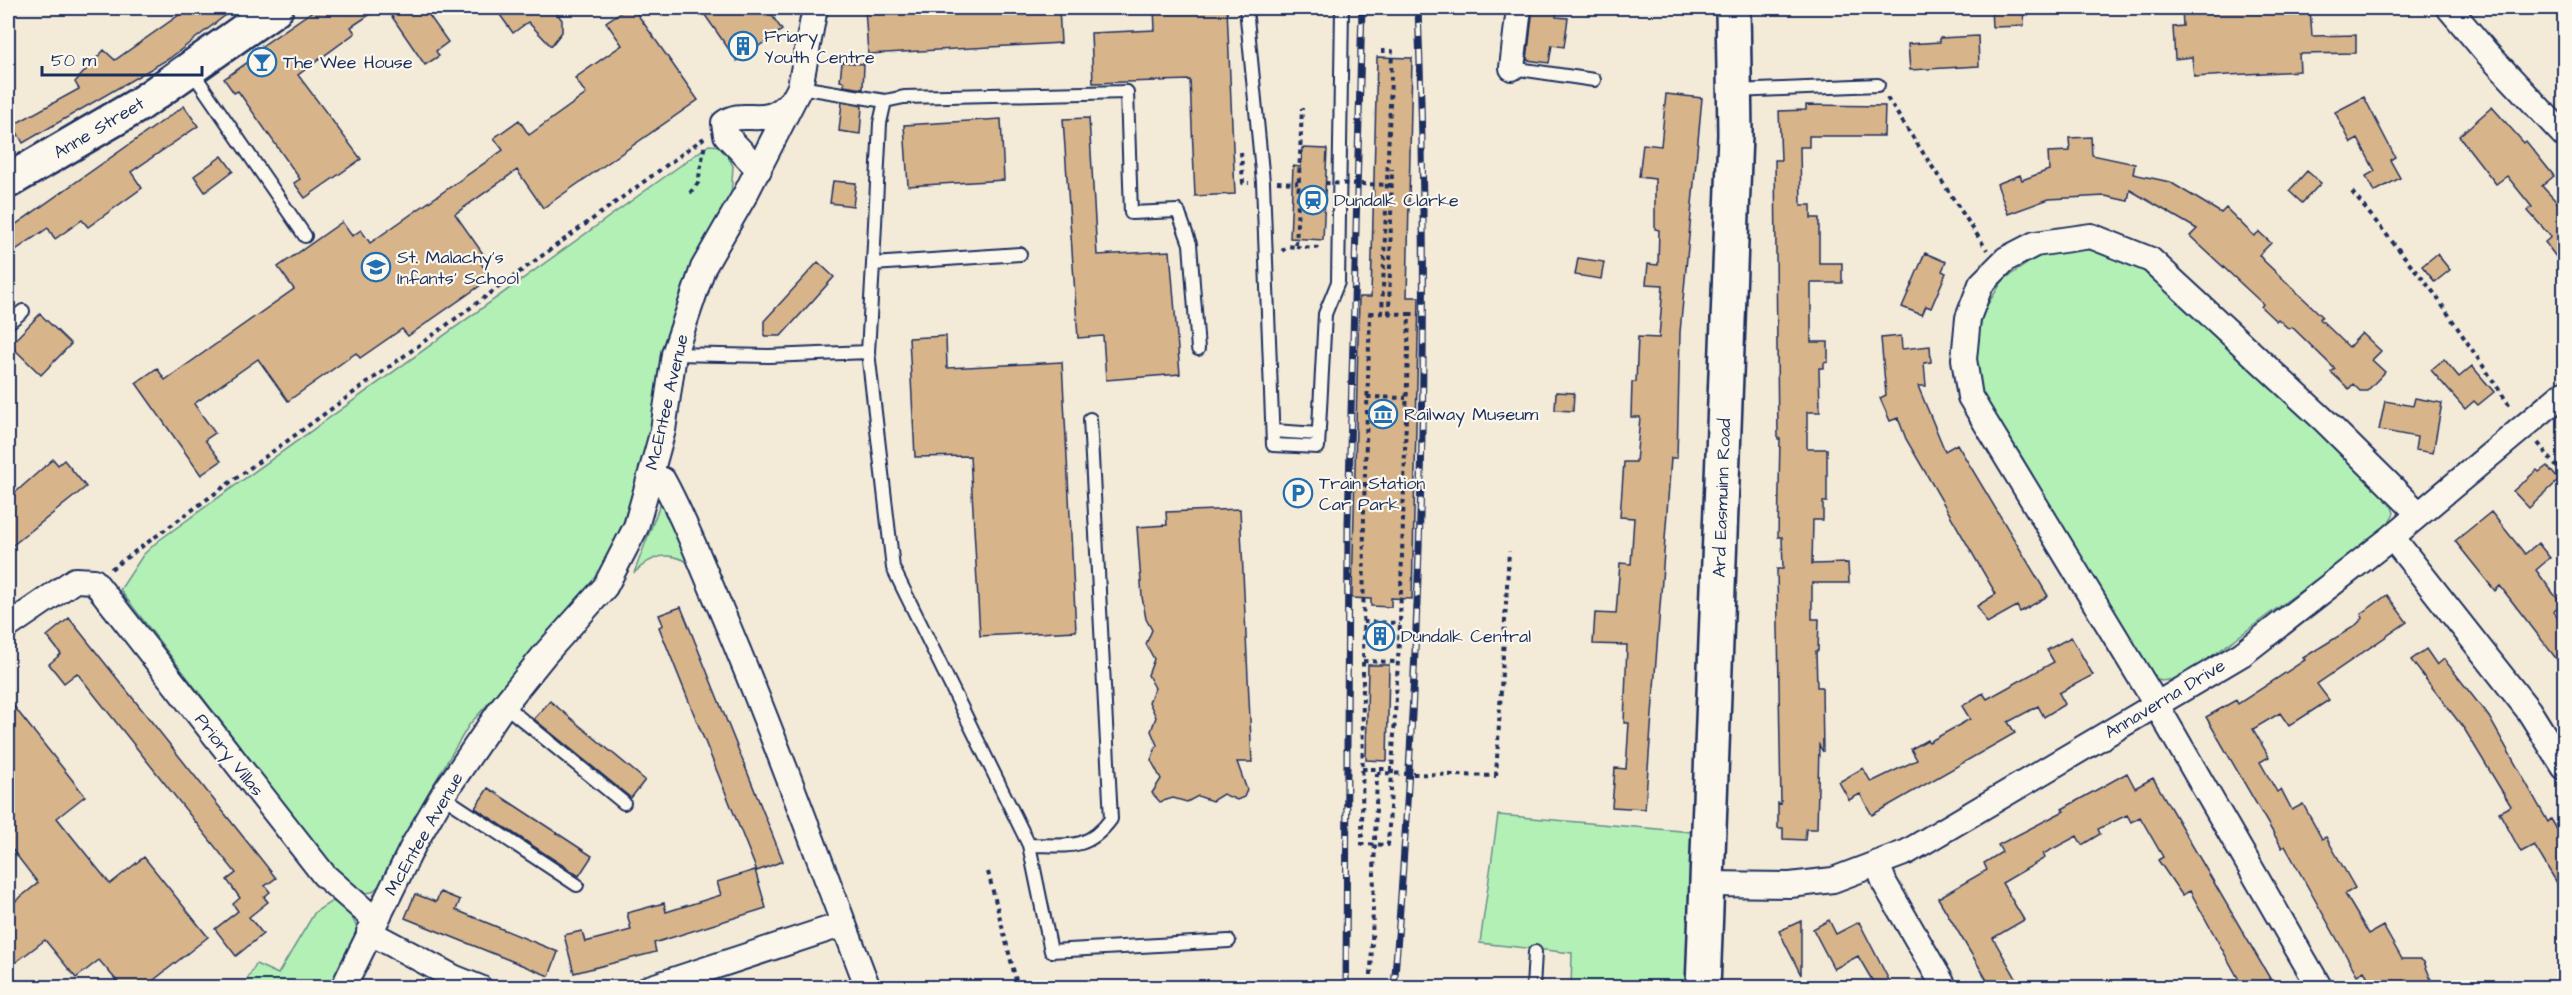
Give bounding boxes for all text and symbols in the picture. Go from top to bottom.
place label: Friary Youth Centre [764,24,875,70]
building icon: Friary Youth Centre [727,30,759,62]
scale bar [42,39,202,77]
bar icon: The Wee House [246,46,278,78]
text: 50 m [51,48,96,73]
place label: The Wee House [283,50,413,75]
street label: Anne Street [49,91,150,165]
station icon: Dundalk Clarke [1297,184,1329,216]
place label: Dundalk Clarke [1334,188,1459,213]
place label: St. Malachy's Infants' School [397,245,519,291]
school or university icon: St. Malachy's Infants' School [360,251,392,283]
street label: McEntee Avenue [639,332,695,472]
museum icon: Railway Museum [1367,398,1399,430]
place label: Railway Museum [1404,402,1538,428]
street label: Ard Easmuinn Road [1707,418,1737,578]
place label: Train Station Car Park [1319,471,1425,517]
parking icon: Train Station Car Park [1282,477,1314,509]
building icon: Dundalk Central [1364,620,1396,652]
place label: Dundalk Central [1401,624,1531,649]
street label: Annaverna Drive [2100,653,2230,745]
street label: Priory Villas [188,708,269,802]
street label: McEntee Avenue [379,768,470,900]

